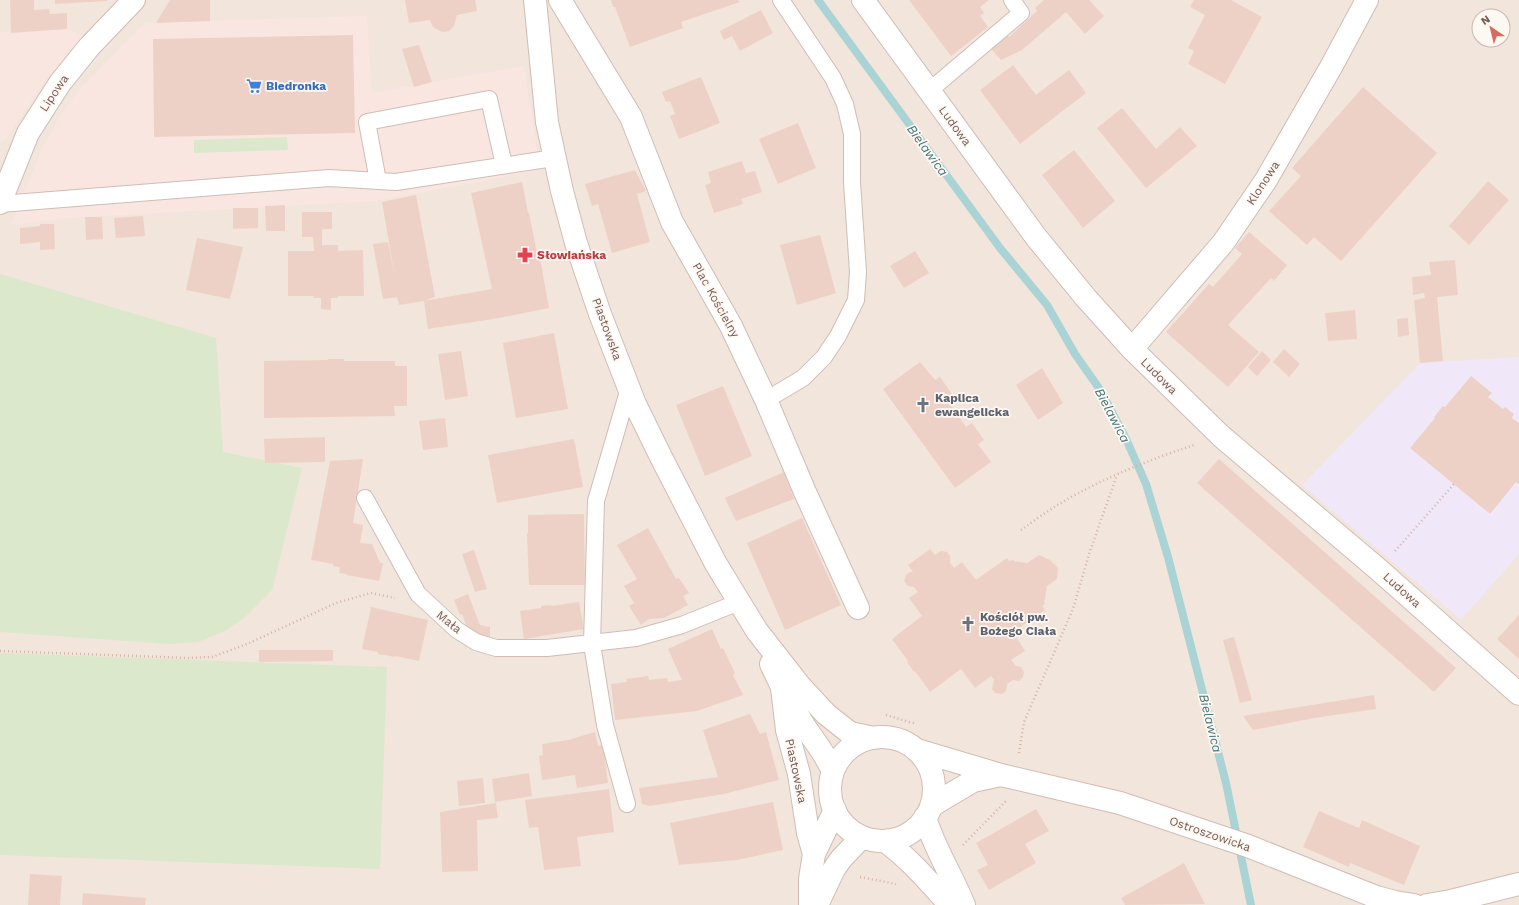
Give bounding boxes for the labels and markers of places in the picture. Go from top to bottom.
supermarket icon: Biedronka [245,77,263,95]
place label: Biedronka [266,79,326,93]
pharmacy icon: Słowiańska [516,246,534,264]
place label: Słowiańska [537,248,606,262]
place label: Kaplica ewangelicka [935,391,1009,419]
church icon: Kaplica ewangelicka [914,396,932,414]
place label: Kościół pw. Bożego Ciała [980,610,1056,638]
church icon: Kościół pw. Bożego Ciała [959,615,977,633]

